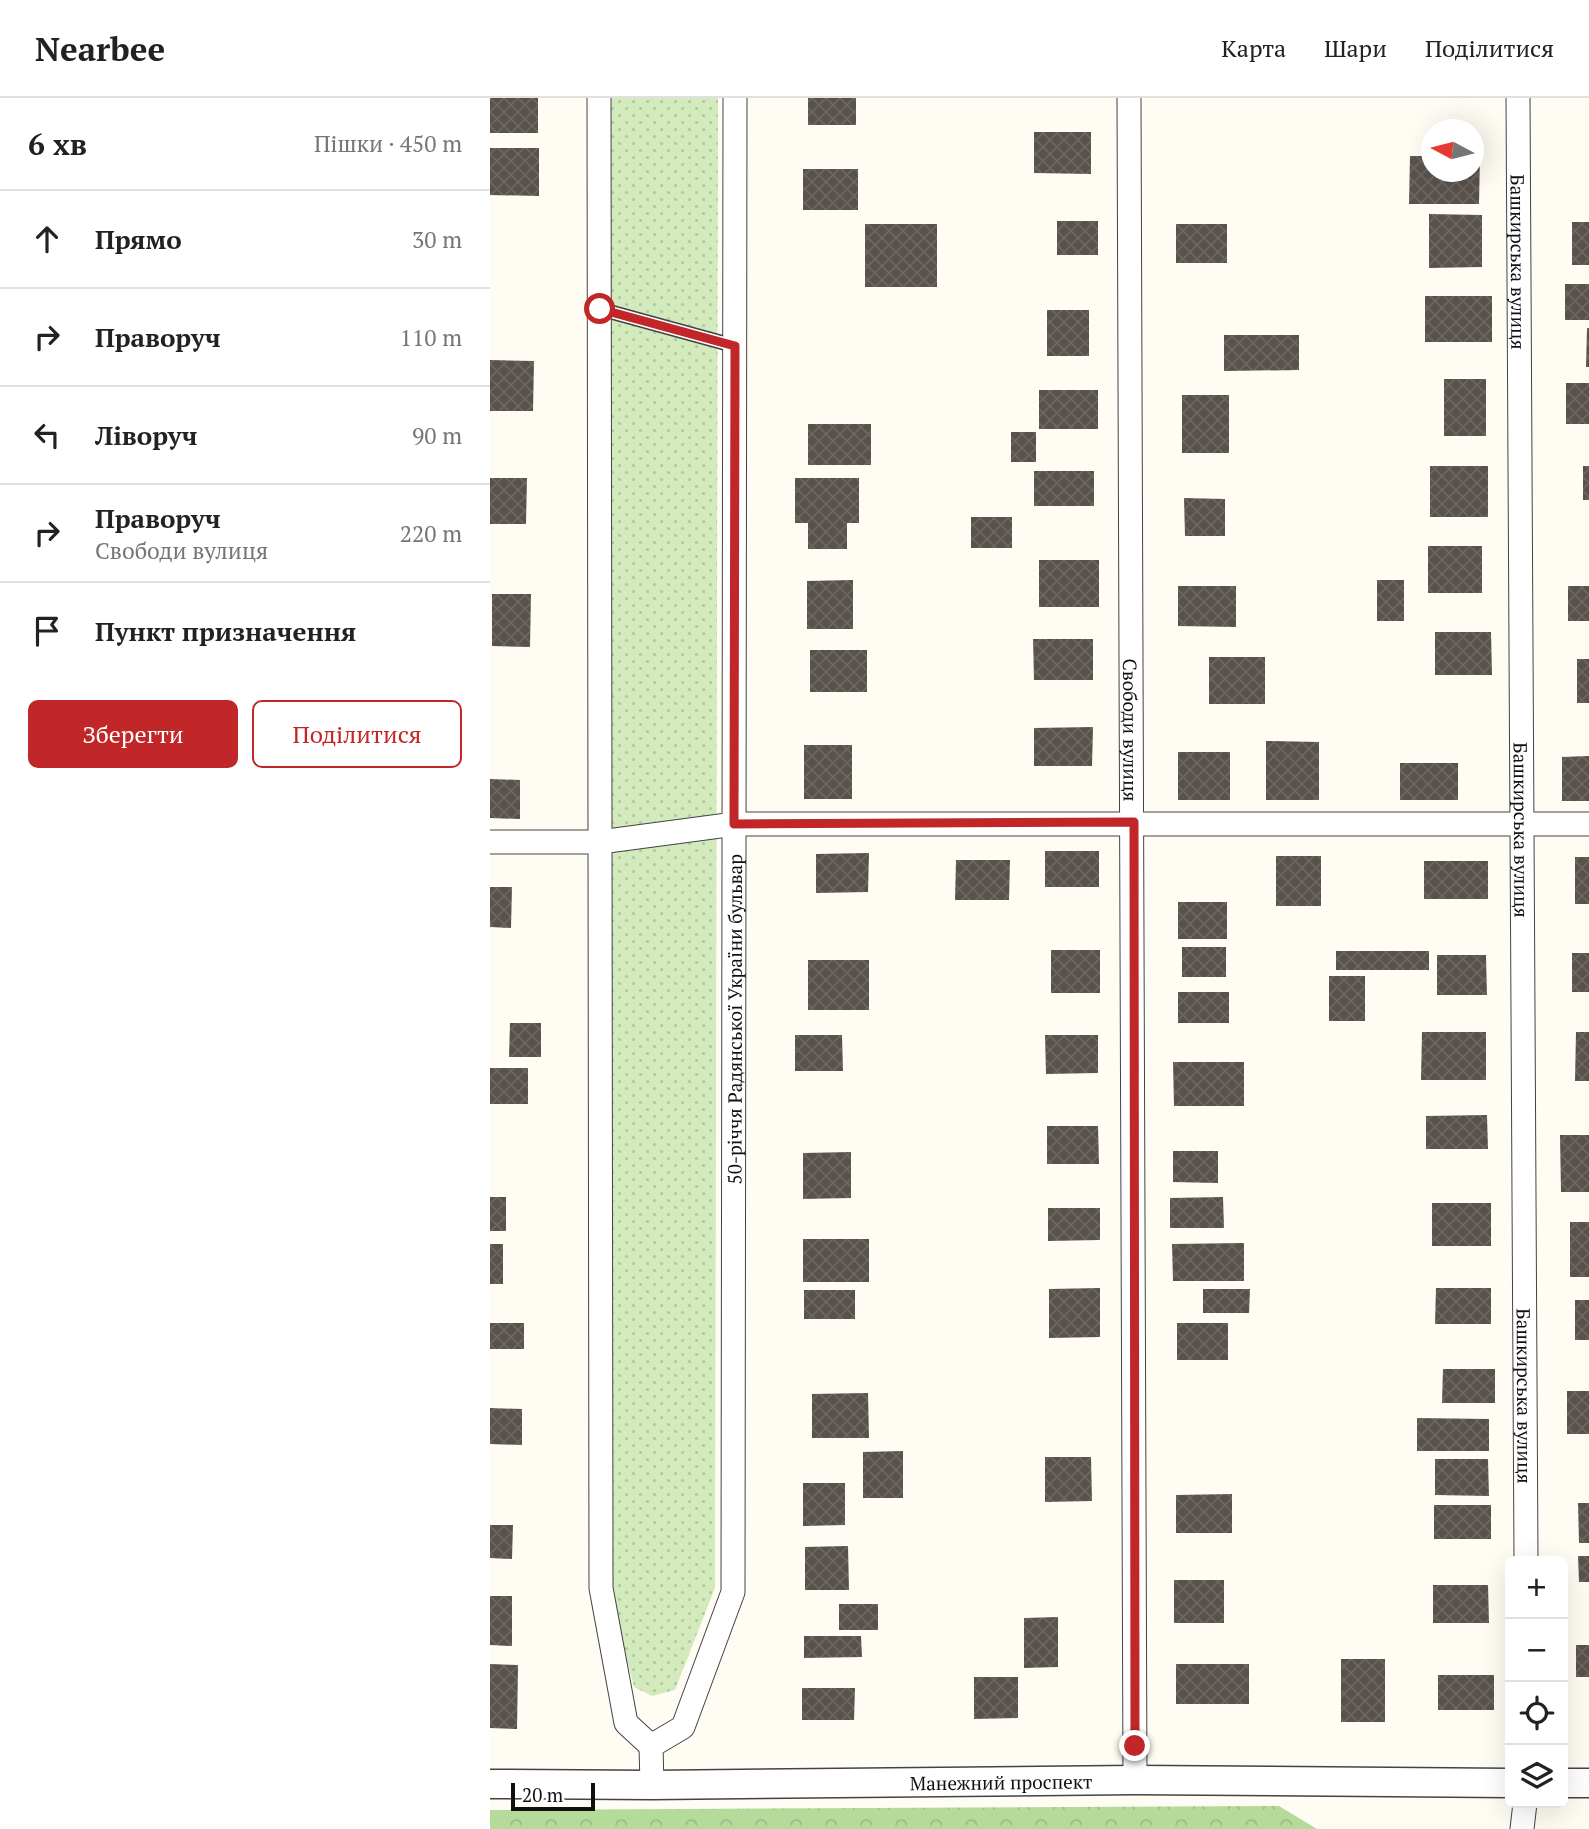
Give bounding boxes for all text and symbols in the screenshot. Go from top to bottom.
text: Nearbee [35,27,165,70]
text: Карта [1221,32,1286,64]
text: Шари [1324,32,1387,64]
text: Поділитися [1425,32,1554,64]
north arrow [1421,119,1484,182]
text: 6 хв [28,124,87,164]
text: Пішки · 450 m [314,128,462,159]
street label: Башкирська вулиця [1506,174,1532,350]
icon: ahead [28,220,66,258]
text: Прямо [95,222,182,256]
text: 30 m [412,224,462,255]
route start [584,293,615,324]
icon: right [28,318,66,356]
text: Праворуч [95,320,221,354]
text: 110 m [400,322,462,353]
icon: left [28,416,66,454]
text: Ліворуч [95,418,198,452]
text: 90 m [412,420,462,451]
text: Праворуч [95,501,221,535]
icon: right [28,514,66,552]
text: 220 m [400,518,462,549]
text: Свободи вулиця [95,535,268,566]
icon: arrive [28,612,66,650]
text: Пункт призначення [95,614,356,648]
street label: Свободи вулиця [1118,658,1144,802]
button: Зберегти [28,700,238,768]
button: Поділитися [252,700,462,768]
street label: Башкирська вулиця [1509,742,1535,918]
street label: 50-річчя Радянської України бульвар [721,854,746,1184]
street label: Башкирська вулиця [1512,1308,1538,1484]
map controls [1505,1556,1568,1808]
button: + [1505,1556,1568,1619]
button: − [1505,1619,1568,1682]
button: locate [1505,1682,1568,1745]
route end [1119,1730,1150,1761]
button: layers [1505,1745,1568,1808]
street label: Манежний проспект [910,1768,1092,1795]
scale bar [511,1780,595,1812]
text: 20 m [522,1782,563,1807]

